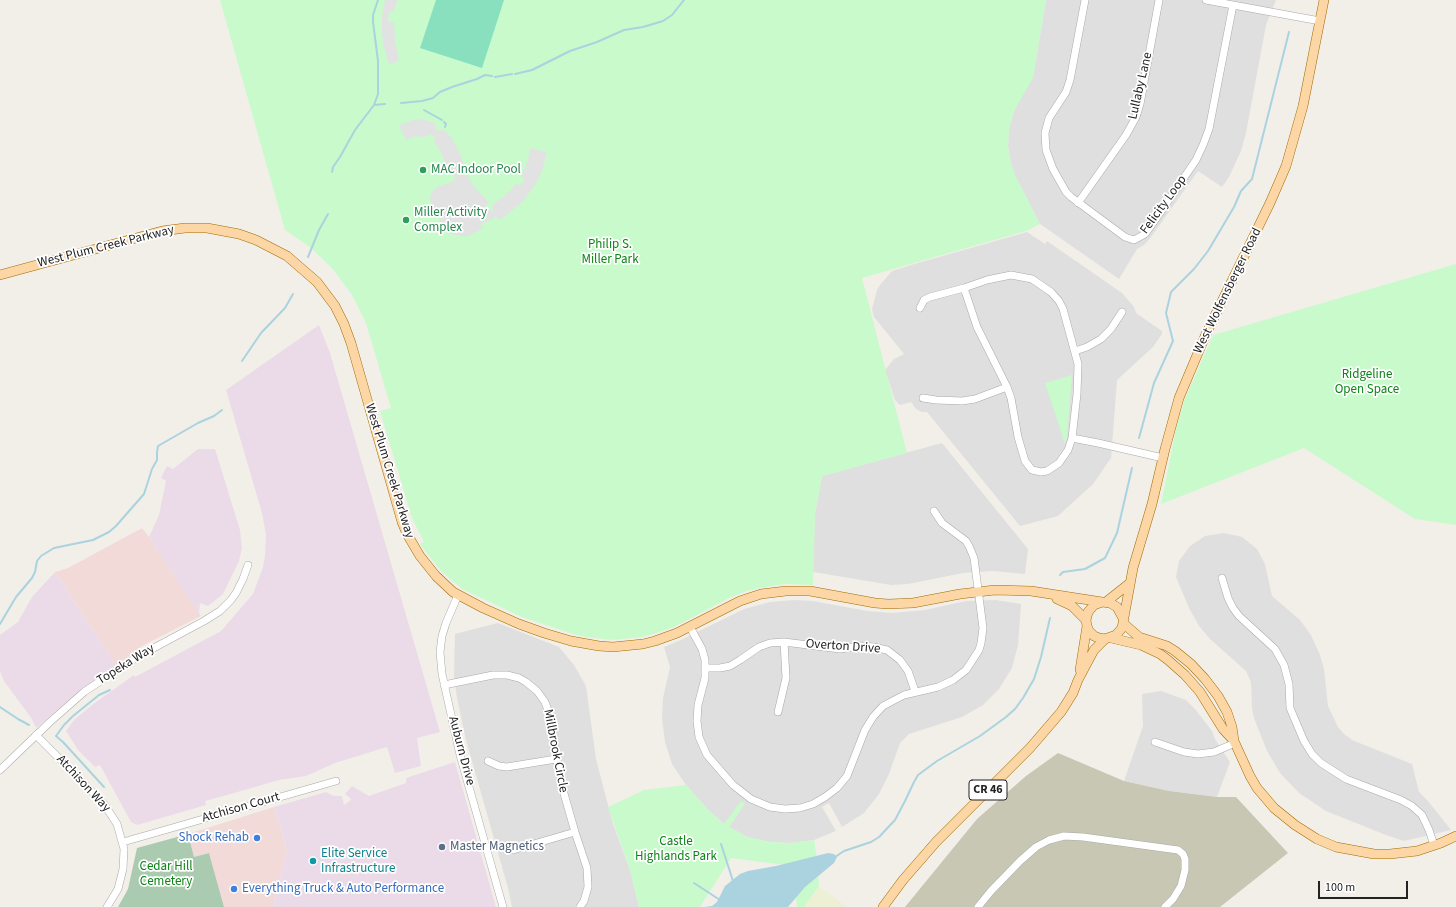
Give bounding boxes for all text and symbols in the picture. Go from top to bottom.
street label: Lullaby Lane [1126,51,1156,121]
place label: MAC Indoor Pool [431,162,521,178]
marker: MAC Indoor Pool [418,165,428,175]
street label: Felicity Loop [1137,173,1191,237]
place label: Miller Activity Complex [414,205,487,236]
marker: Miller Activity Complex [401,215,411,225]
street label: West Plum Creek Parkway [36,223,176,271]
street label: West Wolfensberger Road [1191,226,1265,356]
park label: Philip S. Miller Park [581,237,639,268]
park label: Ridgeline Open Space [1335,367,1399,398]
street label: West Plum Creek Parkway [361,402,417,540]
street label: Overton Drive [805,637,881,657]
street label: Topeka Way [94,641,158,689]
street label: Millbrook Circle [539,708,571,794]
street label: Auburn Drive [444,715,478,787]
street label: Atchison Way [53,752,113,816]
road number: CR 46 [969,780,1007,800]
street label: Atchison Court [200,789,282,827]
place label: Shock Rehab [178,830,249,846]
marker: Shock Rehab [252,833,262,843]
park label: Castle Highlands Park [635,834,717,865]
place label: Master Magnetics [450,839,544,855]
marker: Master Magnetics [437,842,447,852]
place label: Elite Service Infrastructure [321,846,395,877]
marker: Elite Service Infrastructure [308,856,318,866]
park label: Cedar Hill Cemetery [139,859,193,890]
scale bar [1320,873,1410,899]
text: 100 m [1325,879,1355,896]
place label: Everything Truck & Auto Performance [242,881,444,897]
marker: Everything Truck & Auto Performance [229,884,239,894]

